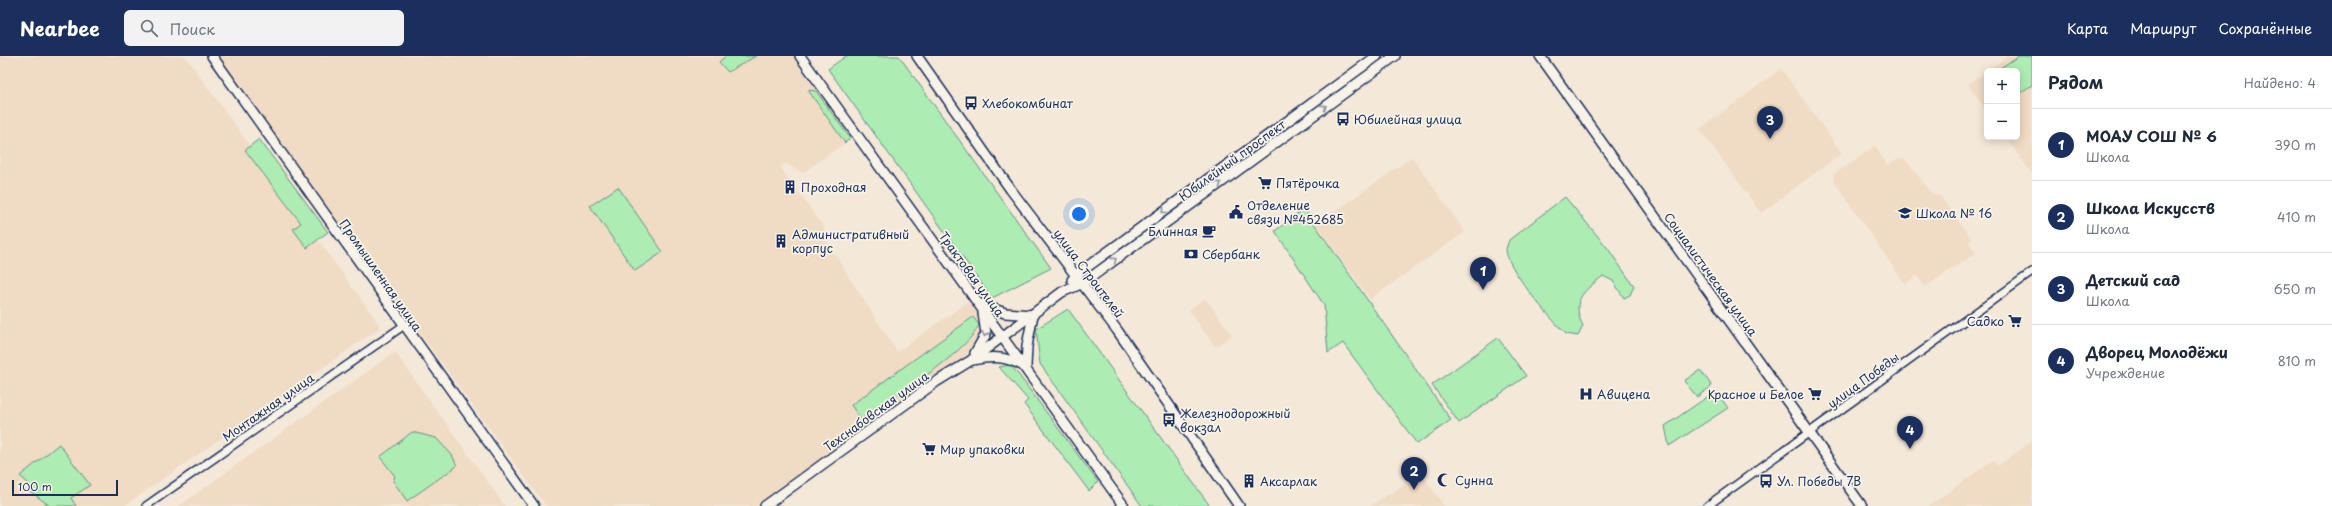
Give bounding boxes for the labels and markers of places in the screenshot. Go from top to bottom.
place label: Хлебокомбинат [982,94,1074,112]
bus stop icon: Хлебокомбинат [963,95,979,111]
pin: 3 [1757,106,1783,139]
place label: Юбилейная улица [1354,110,1462,128]
bus stop icon: Юбилейная улица [1335,111,1351,127]
place label: Пятёрочка [1276,174,1340,192]
supermarket icon: Пятёрочка [1257,175,1273,191]
place label: Проходная [801,178,867,196]
building icon: Проходная [782,179,798,195]
place label: Отделение связи №452685 [1247,196,1344,228]
public building icon: Отделение связи №452685 [1228,204,1244,220]
place label: Школа № 16 [1916,204,1992,222]
school or university icon: Школа № 16 [1897,205,1913,221]
place label: Блинная [1148,222,1198,240]
cafe icon: Блинная [1201,223,1217,239]
place label: Административный корпус [792,225,909,257]
building icon: Административный корпус [773,233,789,249]
place label: Сбербанк [1202,245,1261,263]
bank icon: Сбербанк [1183,246,1199,262]
pin: 1 [1470,257,1496,290]
place label: Садко [1967,312,2004,330]
supermarket icon: Садко [2007,313,2023,329]
place label: Авицена [1597,385,1651,403]
place label: Красное и Белое [1708,385,1804,403]
hospital icon: Авицена [1578,386,1594,402]
supermarket icon: Красное и Белое [1807,386,1823,402]
place label: Железнодорожный вокзал [1180,404,1290,436]
bus stop icon: Железнодорожный вокзал [1161,412,1177,428]
pin: 4 [1897,416,1923,449]
place label: Мир упаковки [940,440,1025,458]
supermarket icon: Мир упаковки [921,441,937,457]
pin: 2 [1401,457,1427,490]
place label: Сунна [1455,471,1494,489]
place label: Аксарлак [1260,472,1318,490]
mosque icon: Сунна [1436,472,1452,488]
place label: Ул. Победы 7В [1777,472,1861,490]
building icon: Аксарлак [1241,473,1257,489]
bus stop icon: Ул. Победы 7В [1758,473,1774,489]

